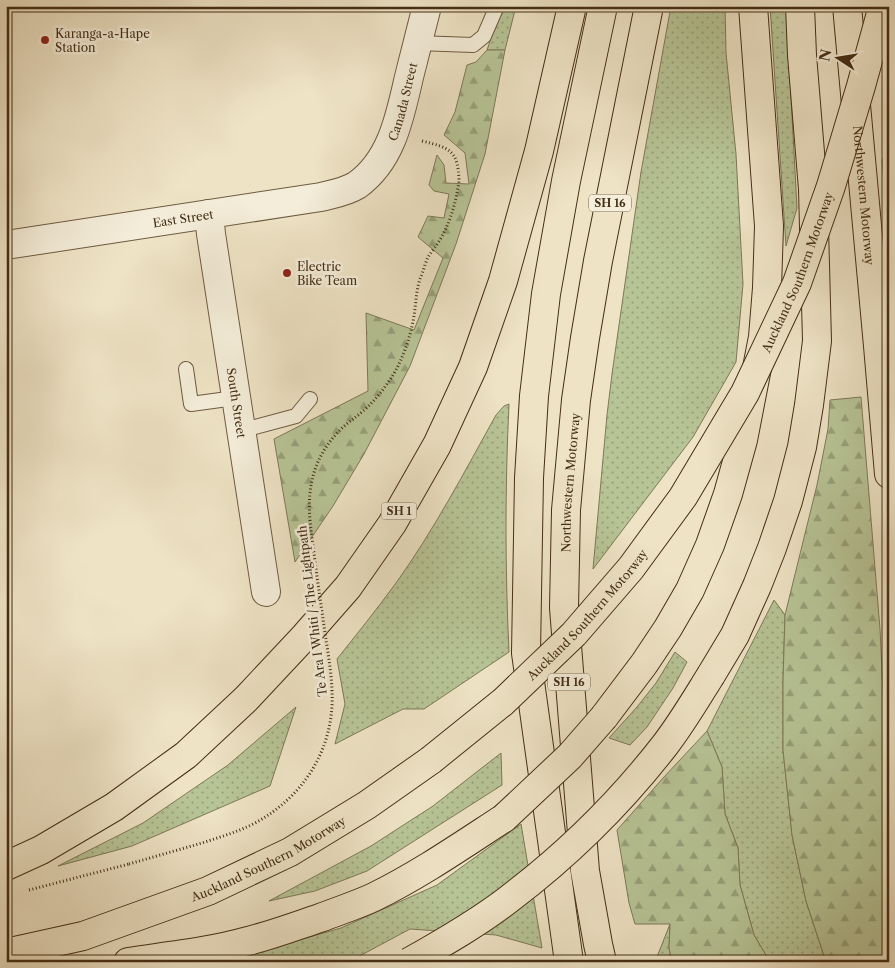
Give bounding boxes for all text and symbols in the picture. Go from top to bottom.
place label: Karanga-a-Hape Station [55,26,150,55]
north arrow [812,32,862,82]
marker: Karanga-a-Hape Station [39,34,51,46]
text: N [815,47,835,63]
street label: Canada Street [384,60,420,143]
street label: Northwestern Motorway [850,125,878,266]
street label: Auckland Southern Motorway [757,189,836,355]
road number: SH 16 [589,194,631,212]
street label: East Street [152,206,215,230]
place label: Electric Bike Team [297,259,357,288]
marker: Electric Bike Team [281,267,293,279]
street label: South Street [224,367,250,440]
street label: Northwestern Motorway [558,412,582,553]
road number: SH 1 [382,502,416,520]
street label: Te Ara I Whiti / The Lightpath [294,524,330,697]
street label: Auckland Southern Motorway [523,546,650,683]
road number: SH 16 [548,674,590,690]
street label: Auckland Southern Motorway [188,812,348,904]

